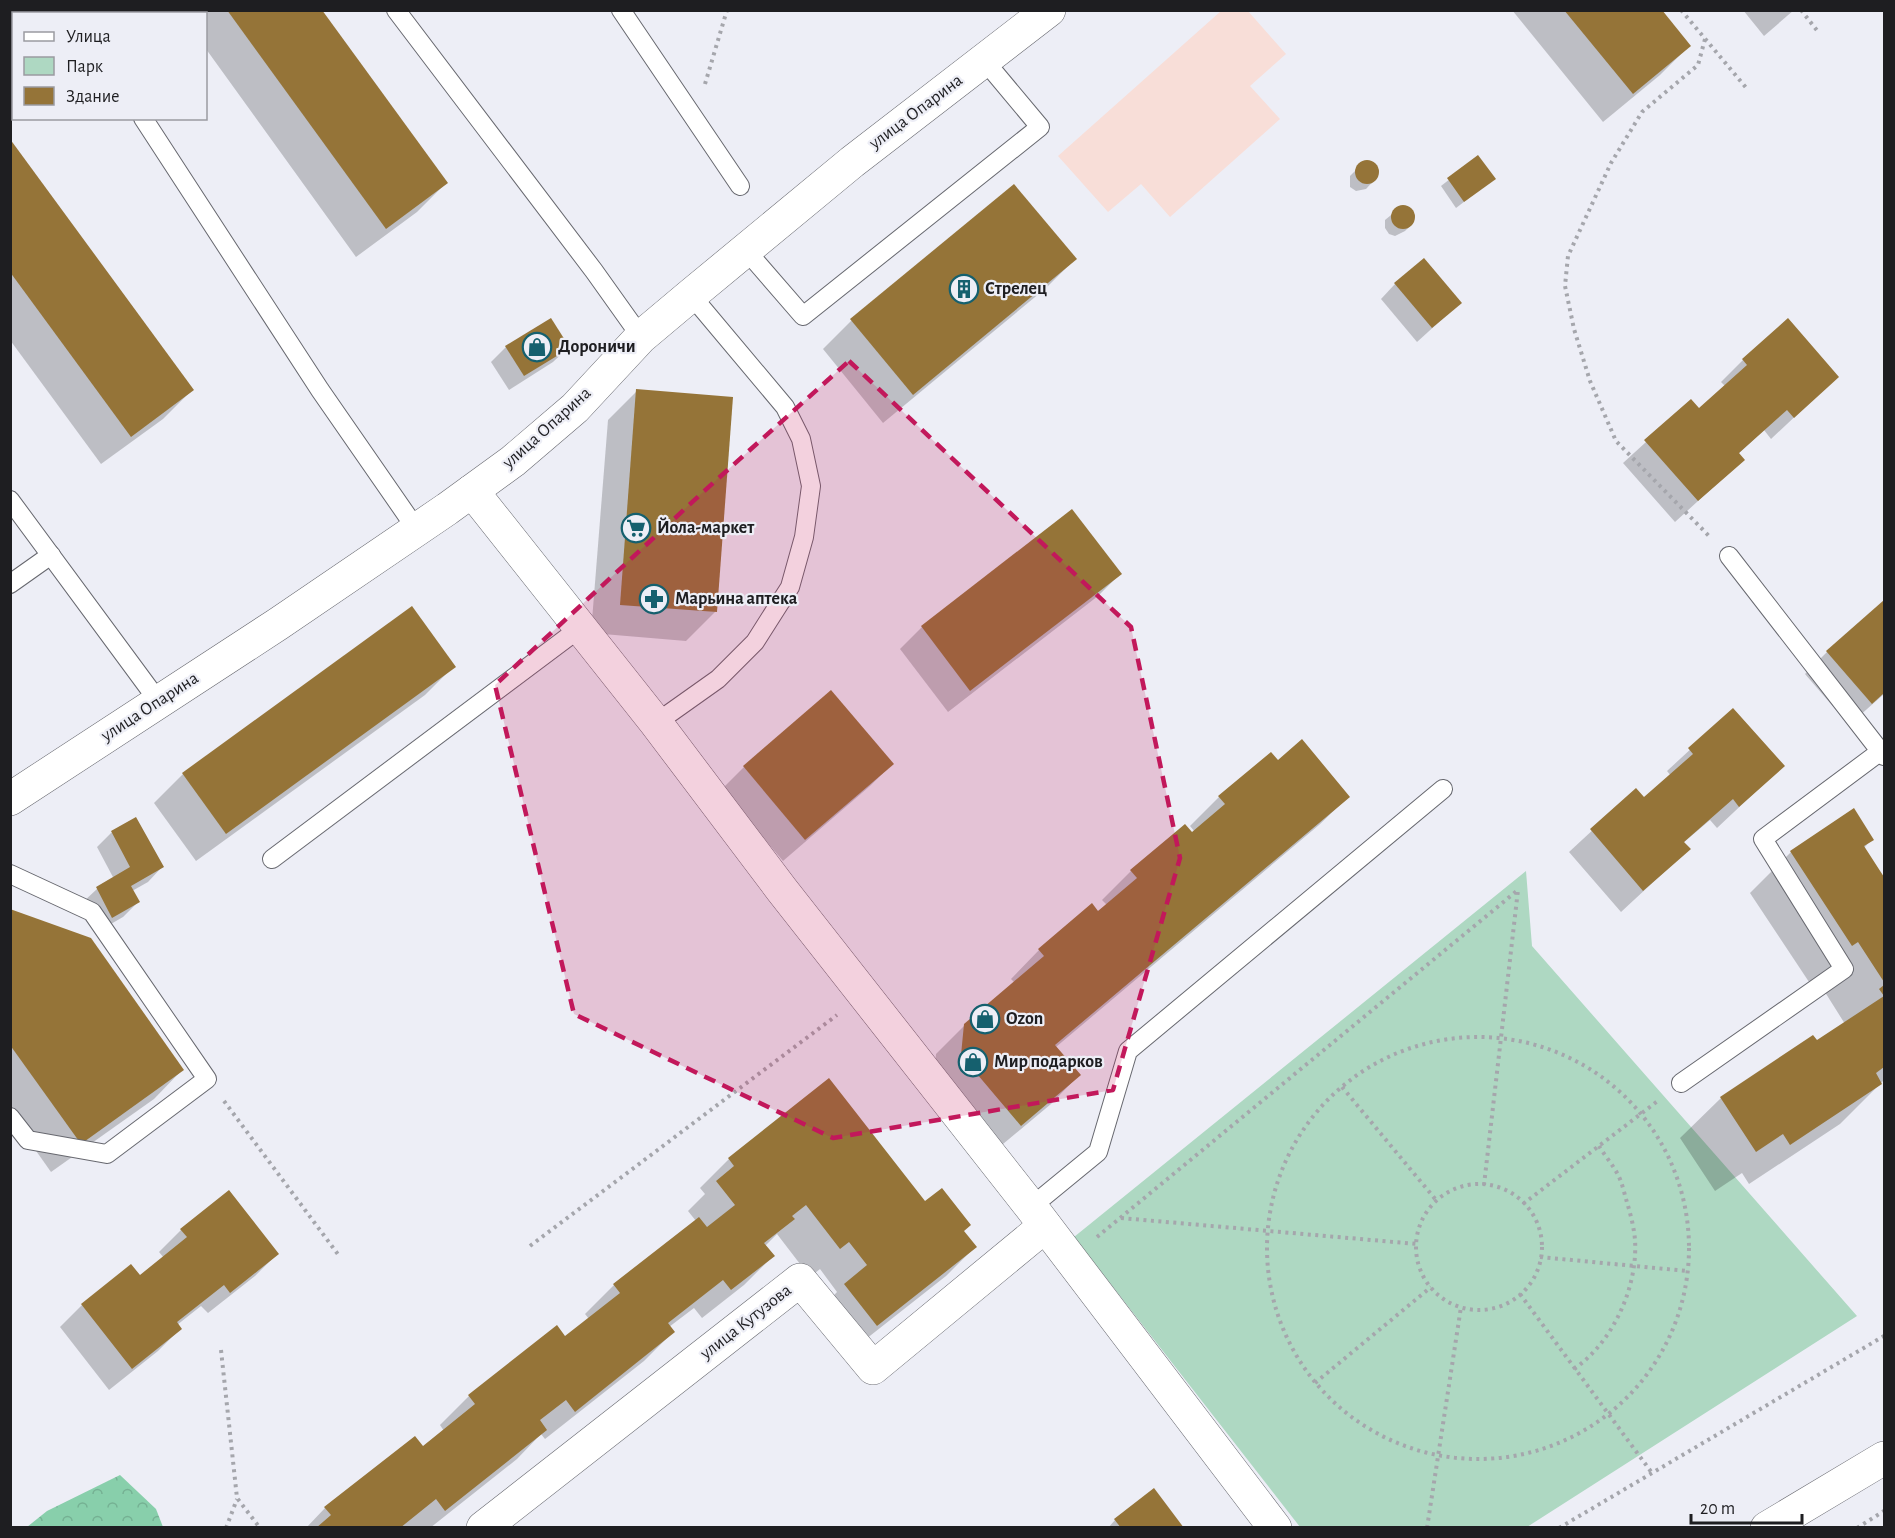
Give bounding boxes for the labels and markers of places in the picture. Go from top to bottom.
building icon: Стрелец [948,273,980,305]
place label: Стрелец [985,280,1047,298]
shop icon: Дороничи [521,331,553,363]
place label: Дороничи [558,338,636,356]
supermarket icon: Йола-маркет [620,512,652,544]
place label: Йола-маркет [657,517,755,537]
pharmacy icon: Марьина аптека [638,583,670,615]
place label: Марьина аптека [675,590,798,608]
shop icon: Ozon [969,1003,1001,1035]
place label: Ozon [1006,1010,1043,1028]
shop icon: Мир подарков [957,1046,989,1078]
place label: Мир подарков [994,1053,1103,1071]

